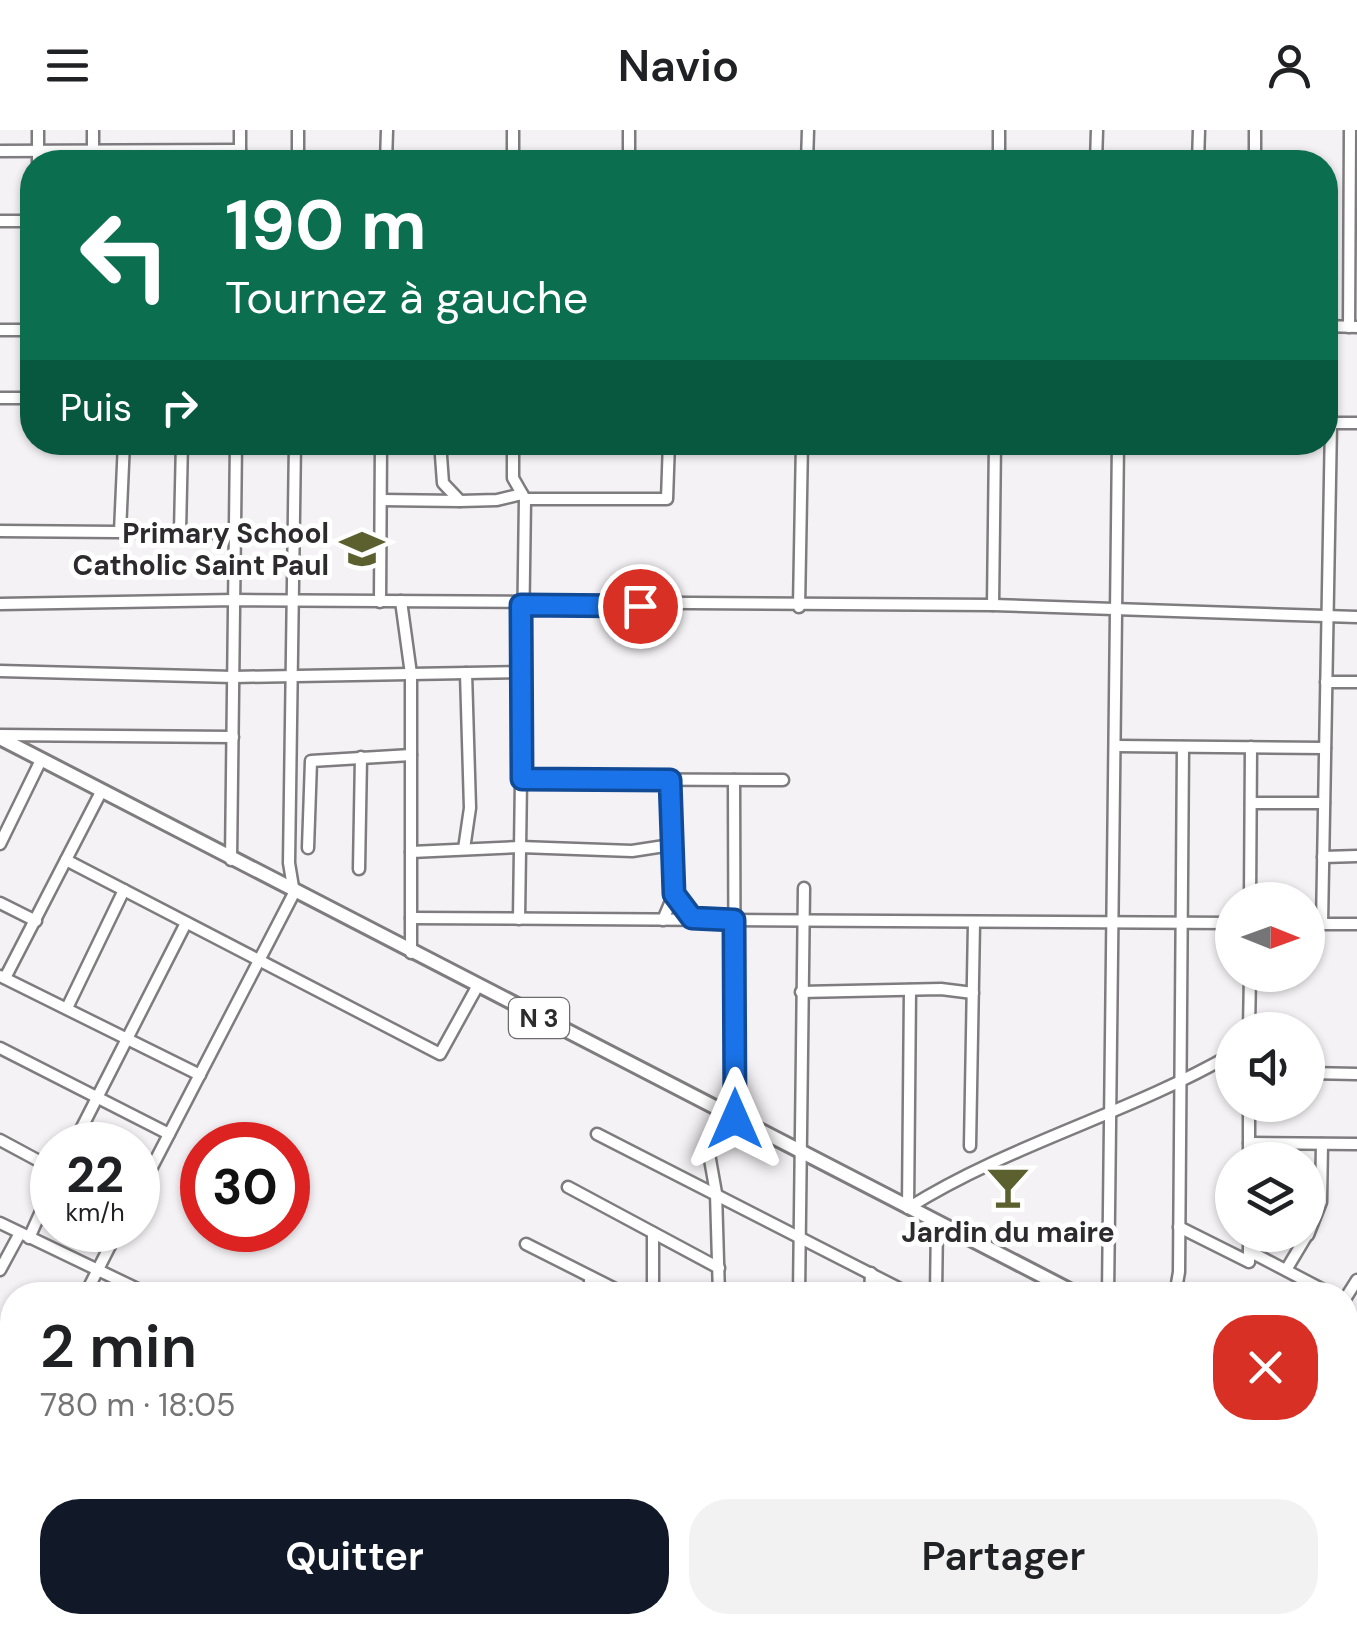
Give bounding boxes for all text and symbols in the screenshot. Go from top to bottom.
text: Navio [618,36,739,95]
icon: menu [40,38,95,93]
icon: person [1262,38,1317,93]
text: 190 m [225,180,427,271]
icon: left [60,190,190,320]
text: Tournez à gauche [225,268,588,327]
icon: right [152,380,207,435]
text: Puis [60,383,132,433]
place label: Primary School Catholic Saint Paul [72,515,329,584]
school or university icon: Primary School Catholic Saint Paul [338,525,386,573]
pin [598,564,683,649]
icon: arrive [613,579,668,634]
north arrow [1215,882,1325,992]
map controls [1215,882,1325,1252]
road number: N 3 [509,998,569,1038]
button: sound [1215,1012,1325,1122]
position arrow [683,1067,787,1171]
speed limit sign: 30 [180,1122,310,1252]
text: 22 [66,1142,124,1208]
button: layers [1215,1142,1325,1252]
bar icon: Jardin du maire [984,1163,1032,1211]
text: km/h [65,1196,125,1229]
place label: Jardin du maire [901,1214,1115,1251]
text: 2 min [40,1307,197,1386]
button: close [1213,1315,1318,1420]
text: 780 m · 18:05 [40,1384,236,1426]
button: Quitter [40,1499,669,1614]
button: Partager [689,1499,1318,1614]

